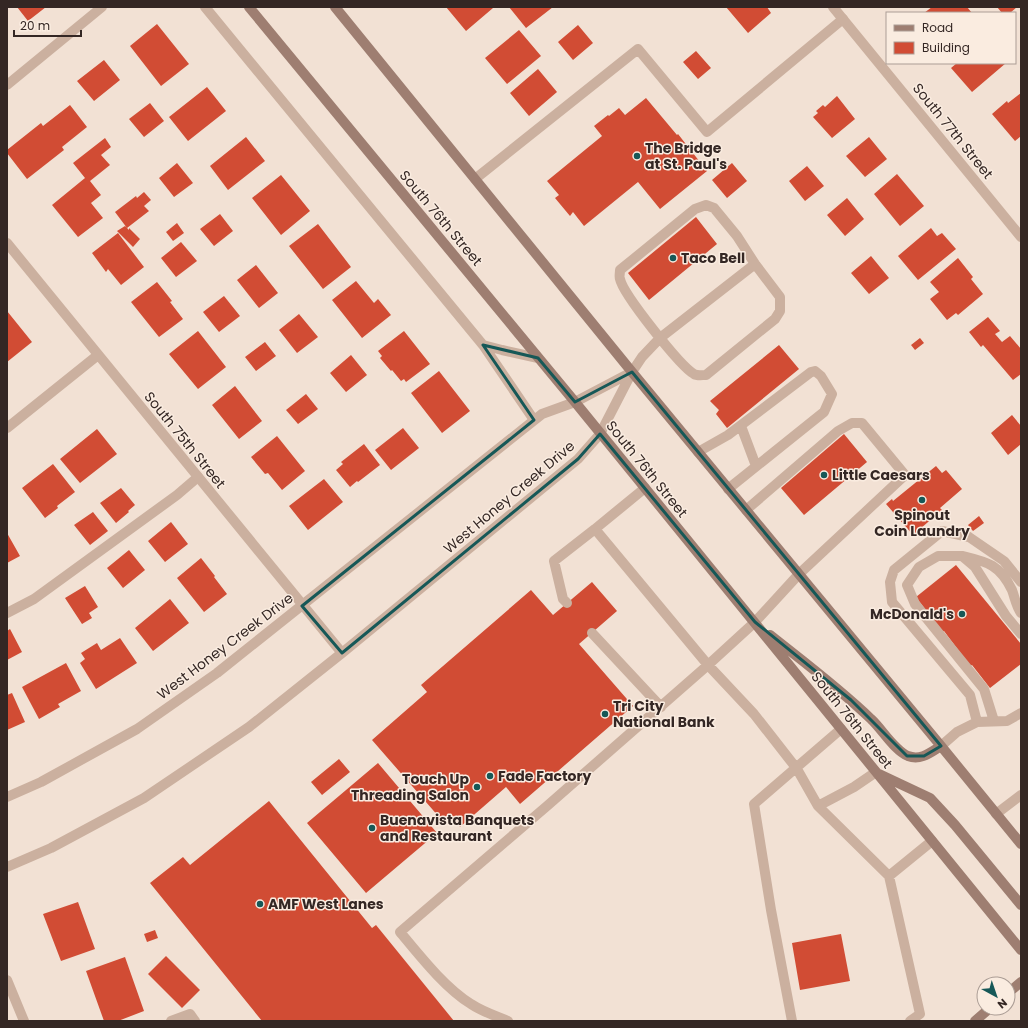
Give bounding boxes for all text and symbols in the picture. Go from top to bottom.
scale bar [14,12,81,38]
legend [886,12,1016,64]
text: 20 m [20,17,50,34]
text: Road [922,19,953,36]
text: Building [922,39,970,56]
street label: South 77th Street [908,79,998,183]
place label: The Bridge at St. Paul's [645,138,727,174]
marker: The Bridge at St. Paul's [632,151,642,161]
street label: South 76th Street [395,166,487,270]
place label: Taco Bell [681,248,745,268]
marker: Taco Bell [668,253,678,263]
street label: South 75th Street [140,387,230,493]
street label: South 76th Street [602,416,692,522]
street label: West Honey Creek Drive [439,436,579,558]
place label: Little Caesars [832,465,930,485]
marker: Little Caesars [819,470,829,480]
marker: Spinout Coin Laundry [917,495,927,505]
place label: Spinout Coin Laundry [874,505,970,541]
street label: West Honey Creek Drive [153,588,297,704]
place label: McDonald's [870,604,954,624]
marker: McDonald's [957,609,967,619]
street label: South 76th Street [807,667,897,773]
place label: Tri City National Bank [613,696,715,732]
marker: Tri City National Bank [600,709,610,719]
place label: Fade Factory [498,766,591,786]
place label: Touch Up Threading Salon [351,769,469,805]
marker: Fade Factory [485,771,495,781]
marker: Touch Up Threading Salon [472,782,482,792]
place label: Buenavista Banquets and Restaurant [380,810,535,846]
marker: Buenavista Banquets and Restaurant [367,823,377,833]
place label: AMF West Lanes [268,894,384,914]
marker: AMF West Lanes [255,899,265,909]
north arrow [976,976,1016,1016]
text: N [994,995,1011,1012]

